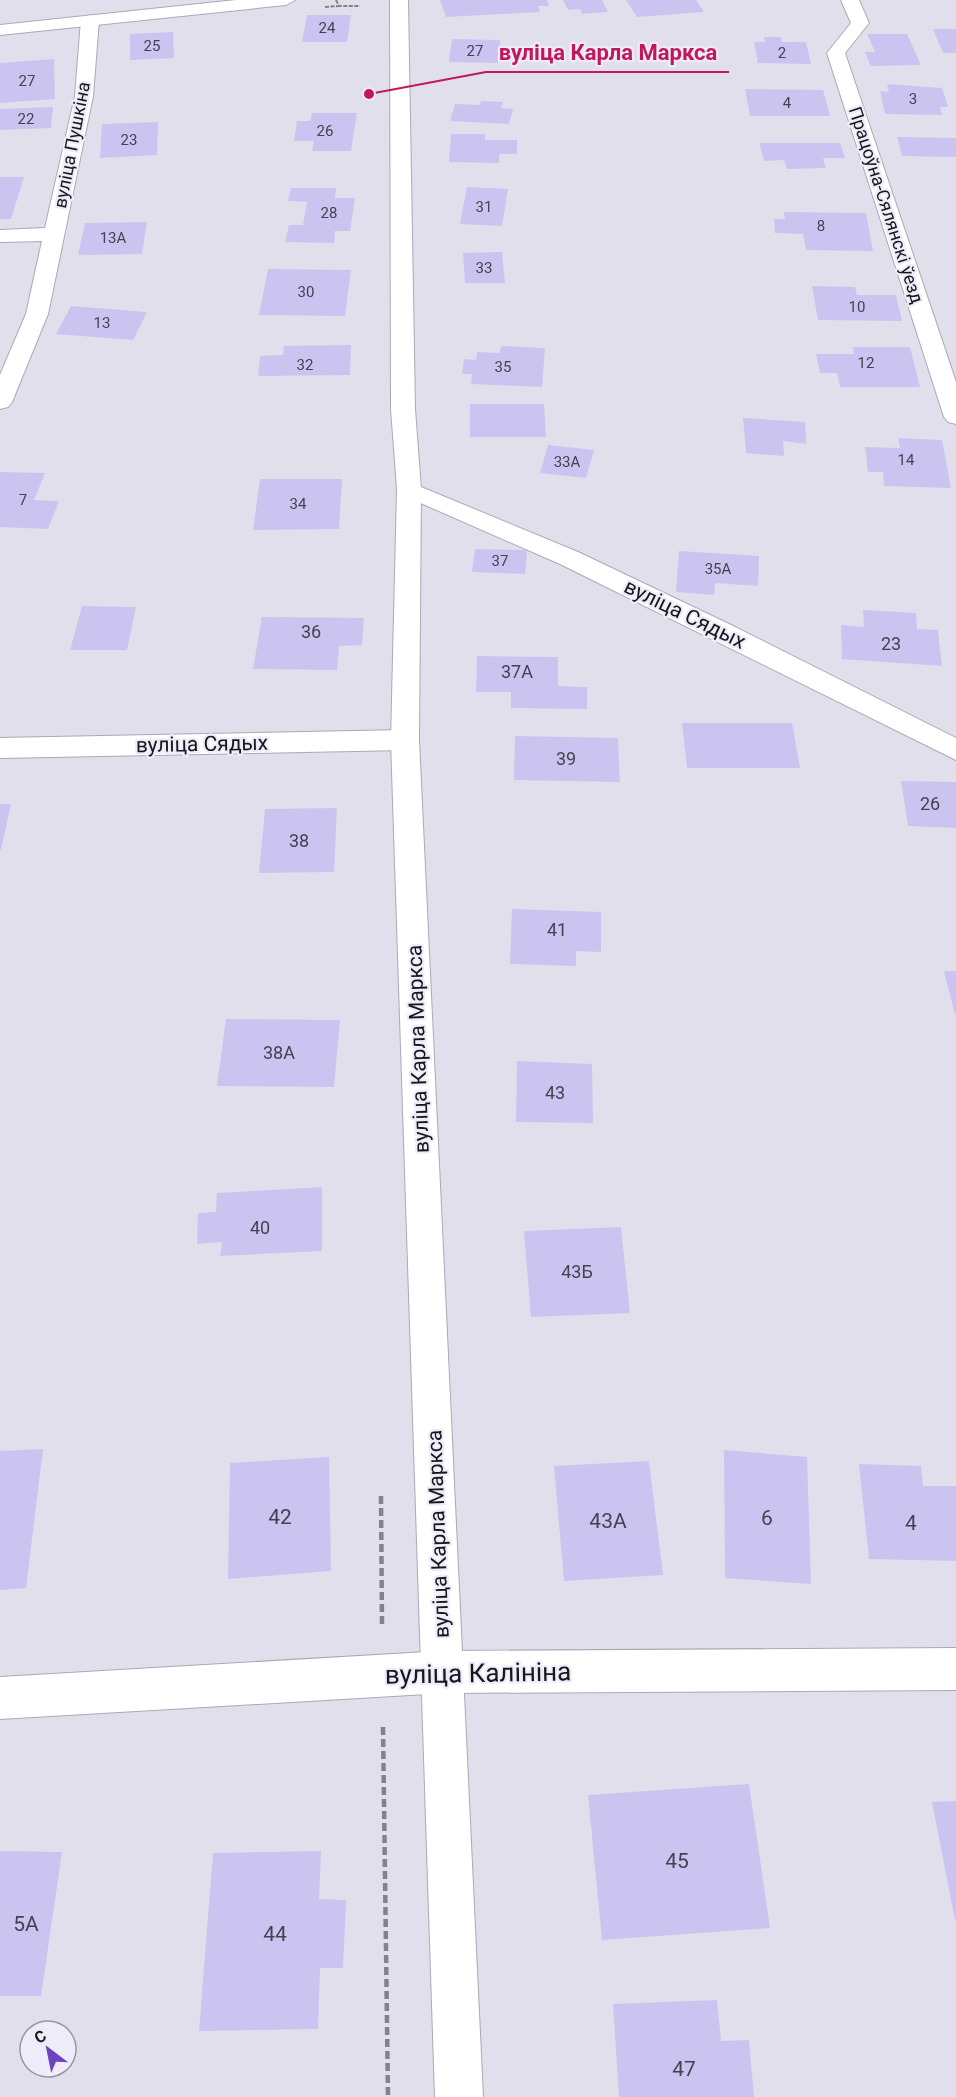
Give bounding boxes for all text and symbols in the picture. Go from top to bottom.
house number: 24 [319,19,336,37]
callout: вуліца Карла Маркса [486,32,729,72]
house number: 25 [144,37,160,55]
text: вуліца Карла Маркса [499,40,718,65]
house number: 27 [467,42,483,60]
house number: 2 [778,44,786,62]
house number: 27 [19,72,35,90]
street label: вуліца Пушкіна [49,80,94,210]
house number: 3 [909,90,917,108]
house number: 4 [783,94,792,112]
street label: Працоўна-Сялянскі ўезд [845,104,928,306]
house number: 22 [18,110,34,128]
house number: 26 [317,122,333,140]
house number: 23 [121,131,137,149]
house number: 31 [476,198,492,216]
house number: 28 [321,204,337,222]
house number: 8 [817,217,825,235]
house number: 13А [100,229,127,247]
house number: 33 [476,259,492,277]
house number: 30 [298,283,314,301]
house number: 10 [849,298,865,316]
house number: 13 [94,314,110,332]
house number: 12 [858,354,874,372]
house number: 32 [297,356,313,374]
house number: 35 [495,358,511,376]
house number: 14 [898,451,915,469]
house number: 33А [554,453,581,471]
house number: 7 [19,491,27,509]
house number: 34 [290,495,307,513]
house number: 37 [492,552,508,570]
house number: 35А [705,560,732,578]
street label: вуліца Сядых [620,574,750,654]
house number: 36 [301,621,321,642]
house number: 23 [881,633,901,654]
house number: 37А [501,661,533,682]
street label: вуліца Сядых [136,731,268,757]
house number: 39 [556,748,576,769]
house number: 26 [920,793,940,814]
house number: 38 [289,830,309,851]
house number: 41 [547,919,567,940]
street label: вуліца Карла Маркса [402,945,434,1153]
house number: 38А [263,1042,295,1063]
house number: 43 [545,1082,565,1103]
house number: 40 [250,1217,270,1238]
house number: 43Б [561,1261,593,1282]
street label: вуліца Карла Маркса [422,1430,454,1638]
house number: 42 [268,1505,292,1529]
house number: 6 [761,1506,773,1530]
house number: 43А [589,1509,627,1533]
house number: 4 [905,1511,917,1535]
street label: вуліца Калініна [384,1656,572,1690]
house number: 45 [665,1849,689,1873]
house number: 5А [13,1912,39,1936]
house number: 44 [263,1922,287,1946]
north arrow [18,2019,78,2079]
text: С [31,2026,50,2048]
house number: 47 [672,2057,696,2081]

